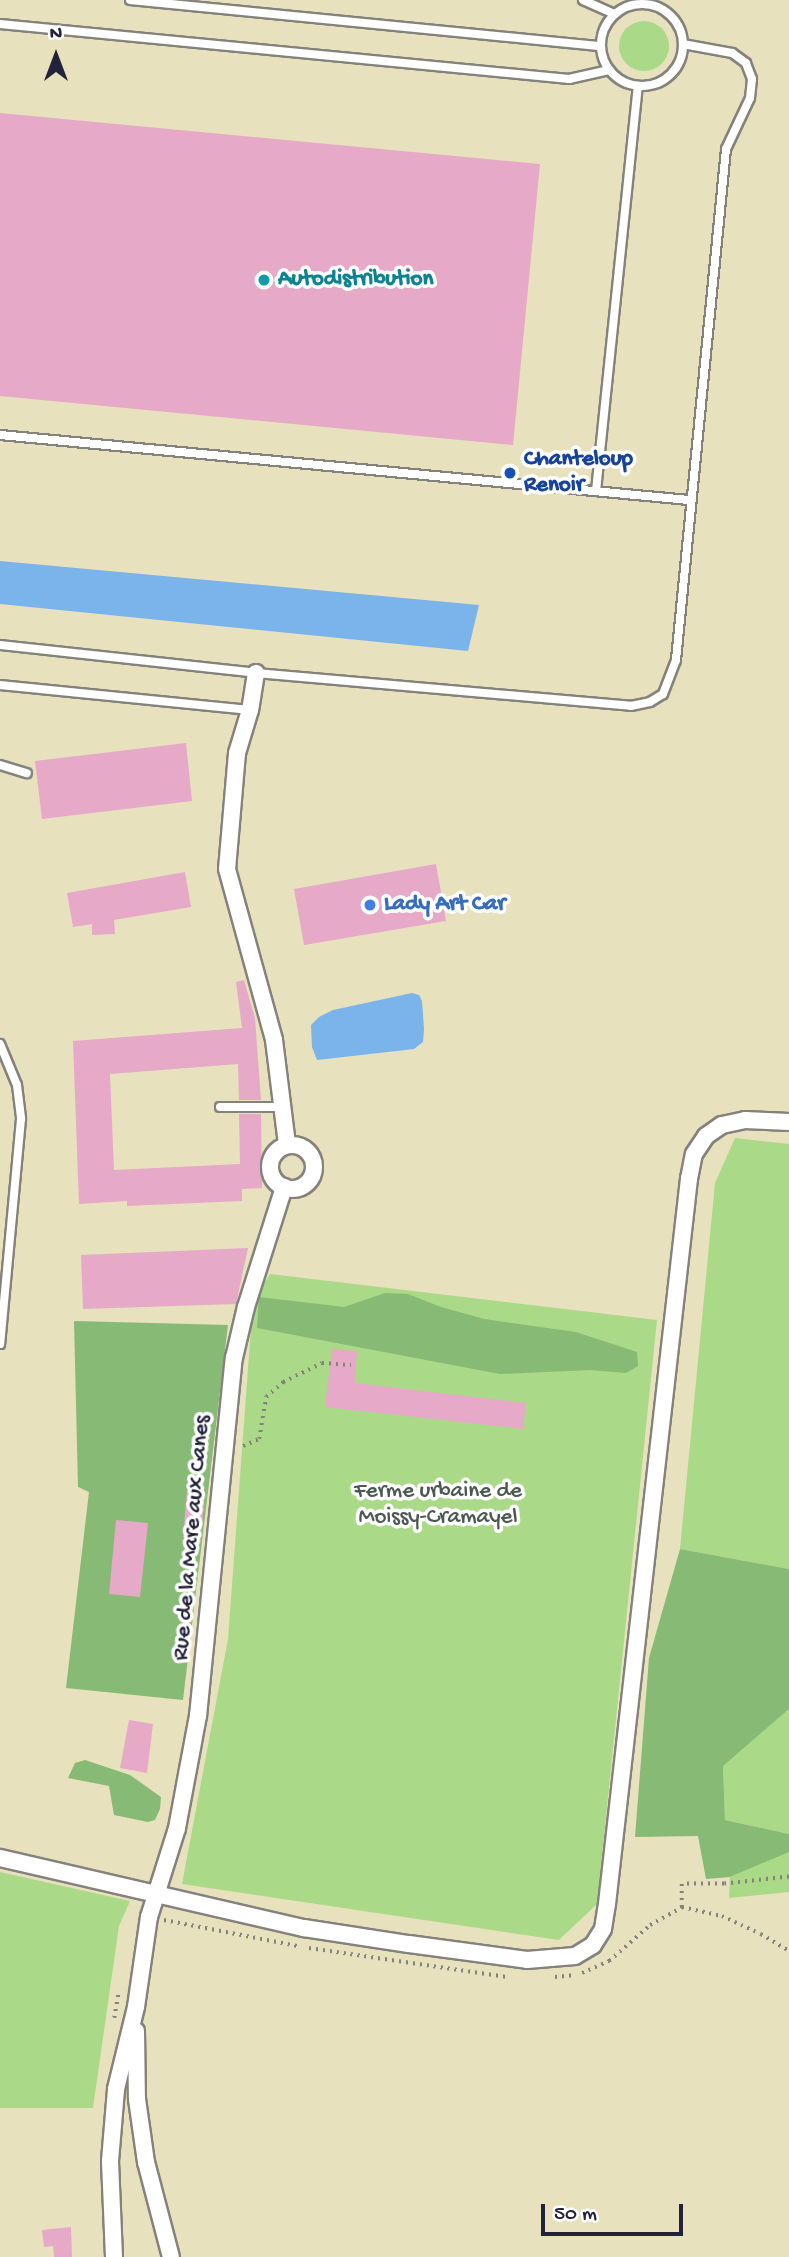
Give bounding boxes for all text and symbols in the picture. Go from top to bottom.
north arrow [21,21,91,91]
text: N [50,23,62,46]
place label: Autodistribution [278,266,433,294]
marker: Autodistribution [256,272,272,288]
place label: Chanteloup Renoir [524,446,633,500]
marker: Chanteloup Renoir [502,465,518,481]
place label: Lady Art Car [384,891,505,919]
marker: Lady Art Car [362,897,378,913]
street label: Rue de la Mare aux Canes [169,1414,217,1662]
park label: Ferme urbaine de Moissy-Cramayel [354,1478,522,1532]
scale bar [544,2190,686,2234]
text: 50 m [554,2203,597,2228]

